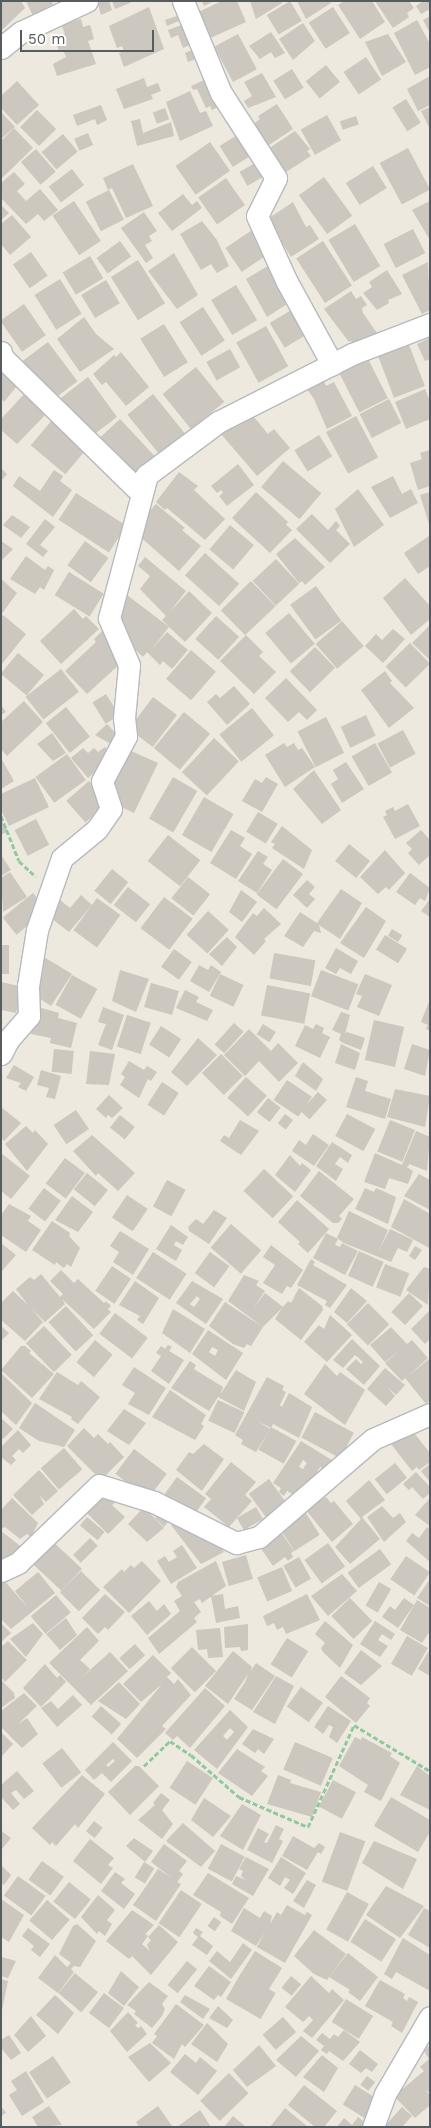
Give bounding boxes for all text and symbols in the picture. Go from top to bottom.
scale bar [22,20,156,52]
text: 50 m [28,30,65,48]

